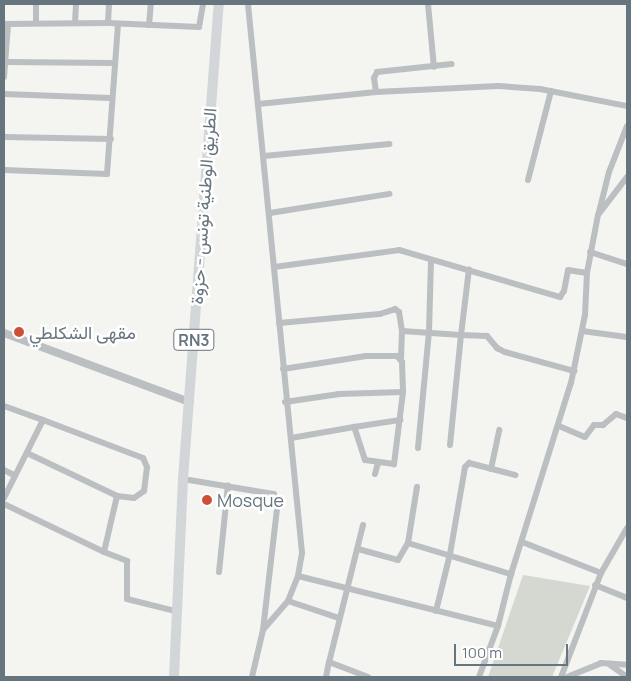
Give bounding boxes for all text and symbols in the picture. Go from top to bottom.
street label: الطريق الوطنية تونس - حزوة [185,107,221,305]
place label: مقهى الشكلطي [29,321,136,343]
marker: مقهى الشكلطي [13,326,25,338]
road number: RN3 [173,326,215,354]
place label: Mosque [217,489,284,511]
marker: Mosque [201,494,213,506]
scale bar [456,634,570,666]
text: 100 m [462,642,502,663]

